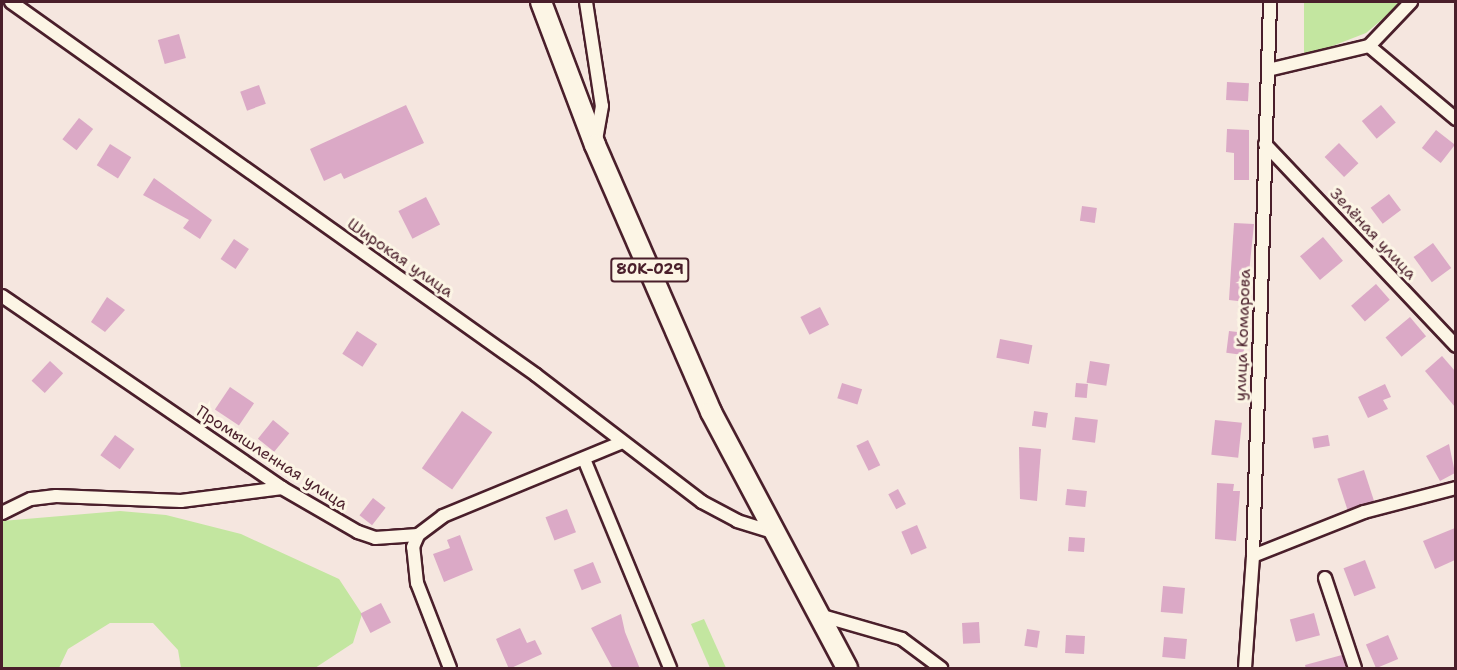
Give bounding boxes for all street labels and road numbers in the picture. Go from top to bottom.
street label: Зелёная улица [1326,184,1420,284]
street label: Широкая улица [343,214,457,302]
road number: 80К-029 [610,258,690,282]
street label: улица Комарова [1231,268,1255,402]
street label: Промышленная улица [193,402,351,514]

